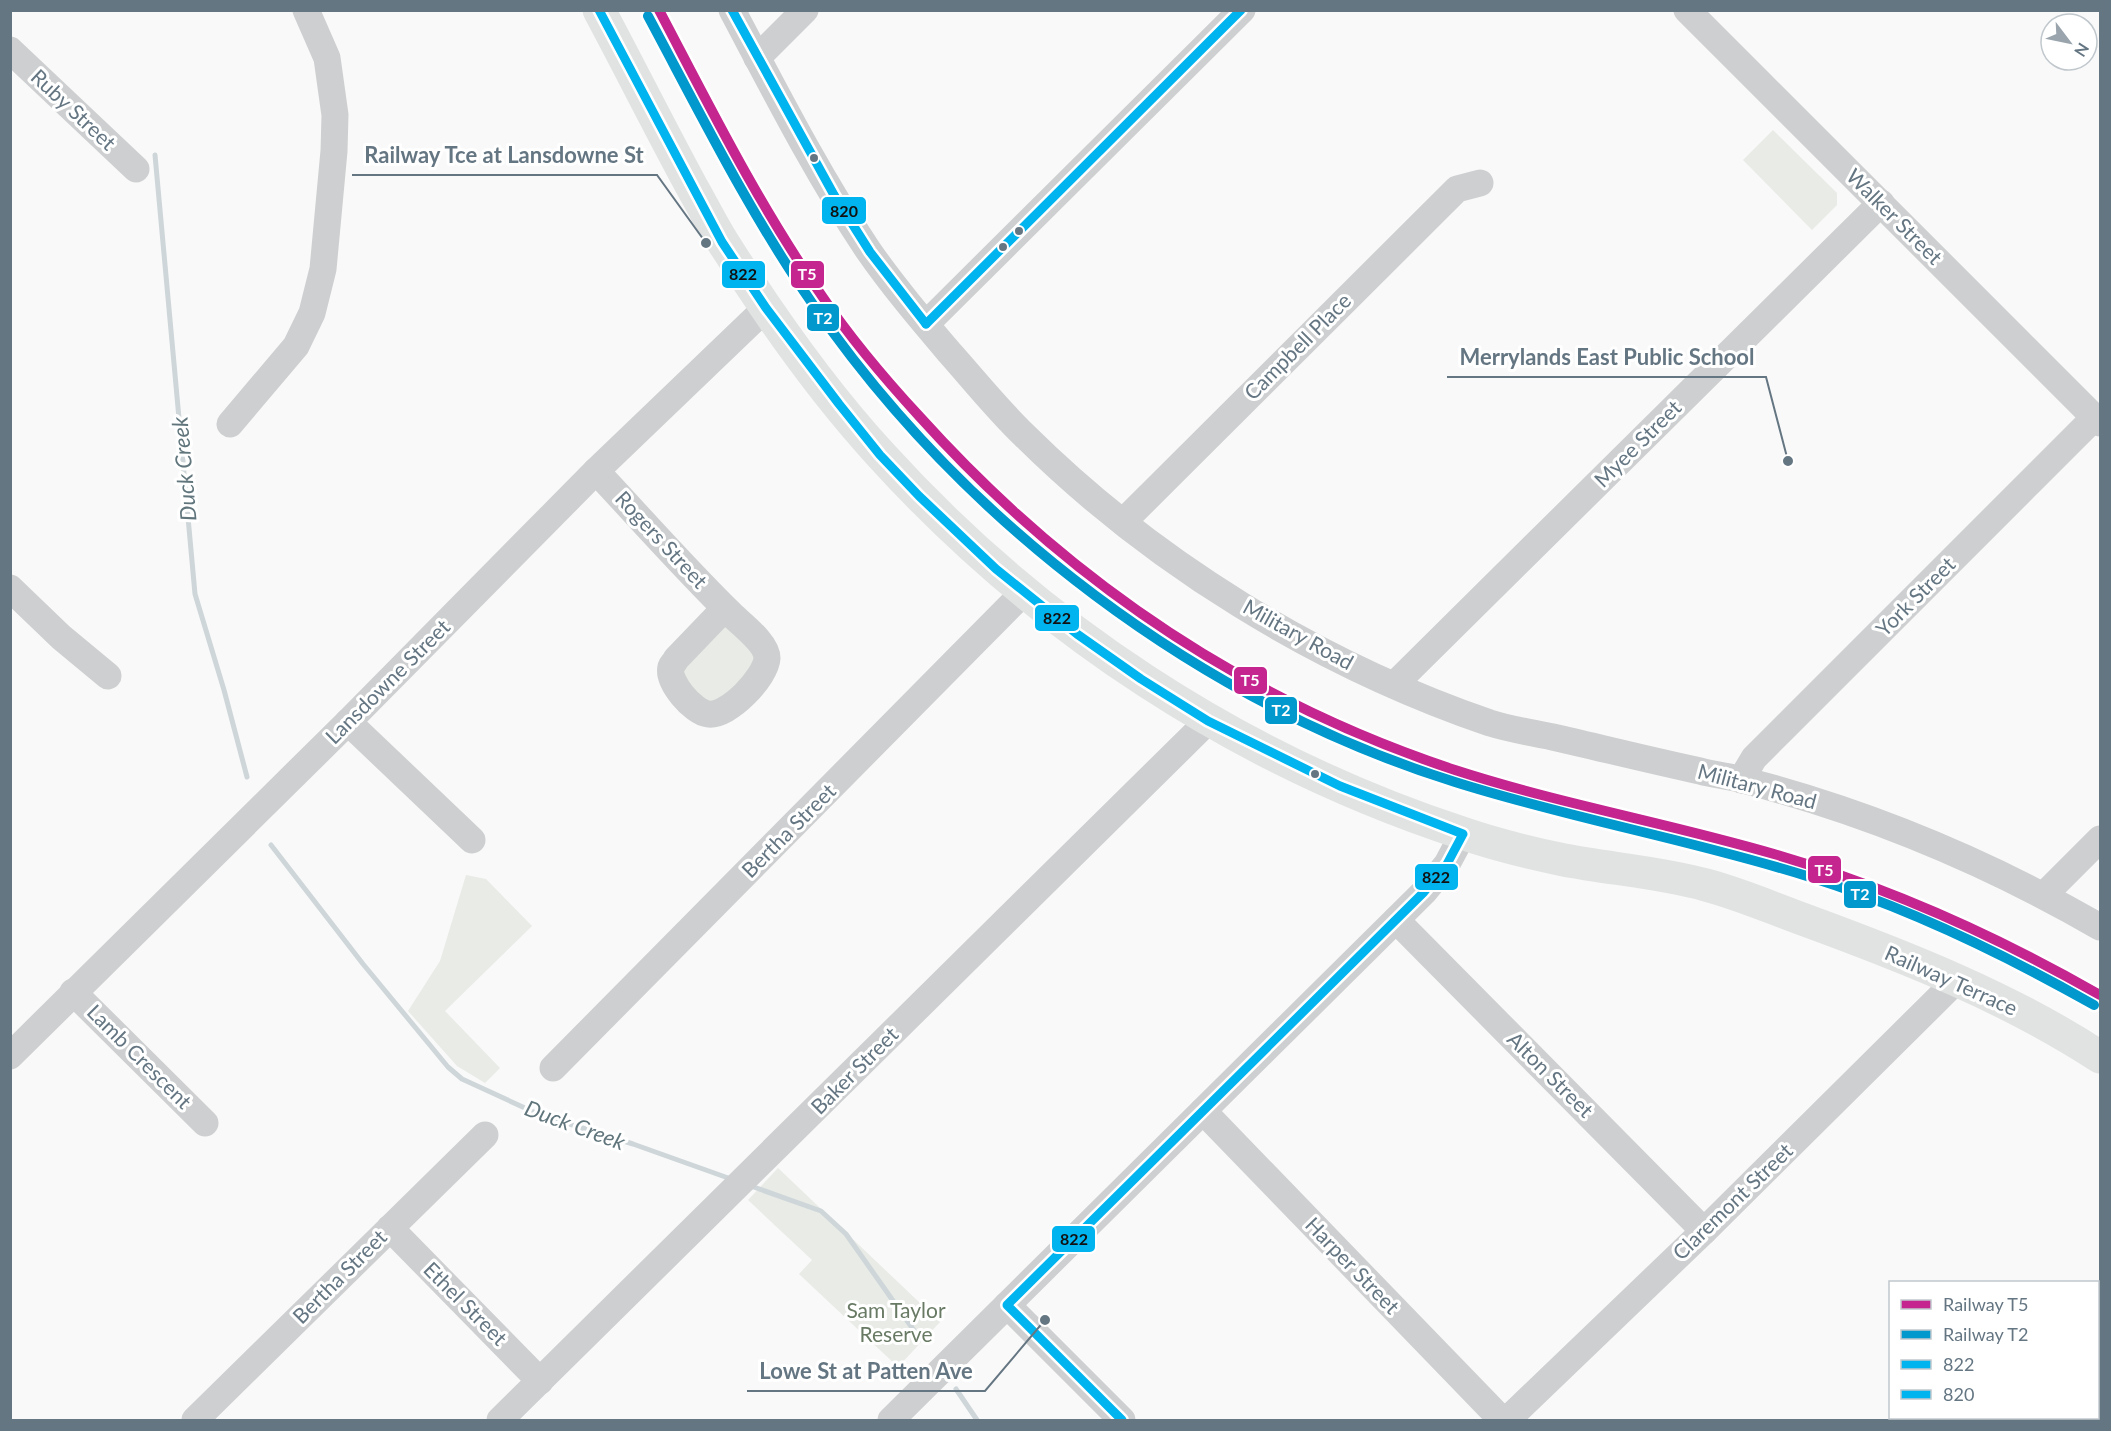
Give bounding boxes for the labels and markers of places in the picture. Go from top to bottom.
callout: Railway Tce at Lansdowne St [352,135,657,175]
unlabelled marker [808,152,820,164]
unlabelled marker [1013,225,1025,237]
unlabelled marker [997,241,1009,253]
callout: Merrylands East Public School [1447,337,1766,377]
unlabelled marker [1309,768,1321,780]
callout: Lowe St at Patten Ave [747,1351,985,1391]

